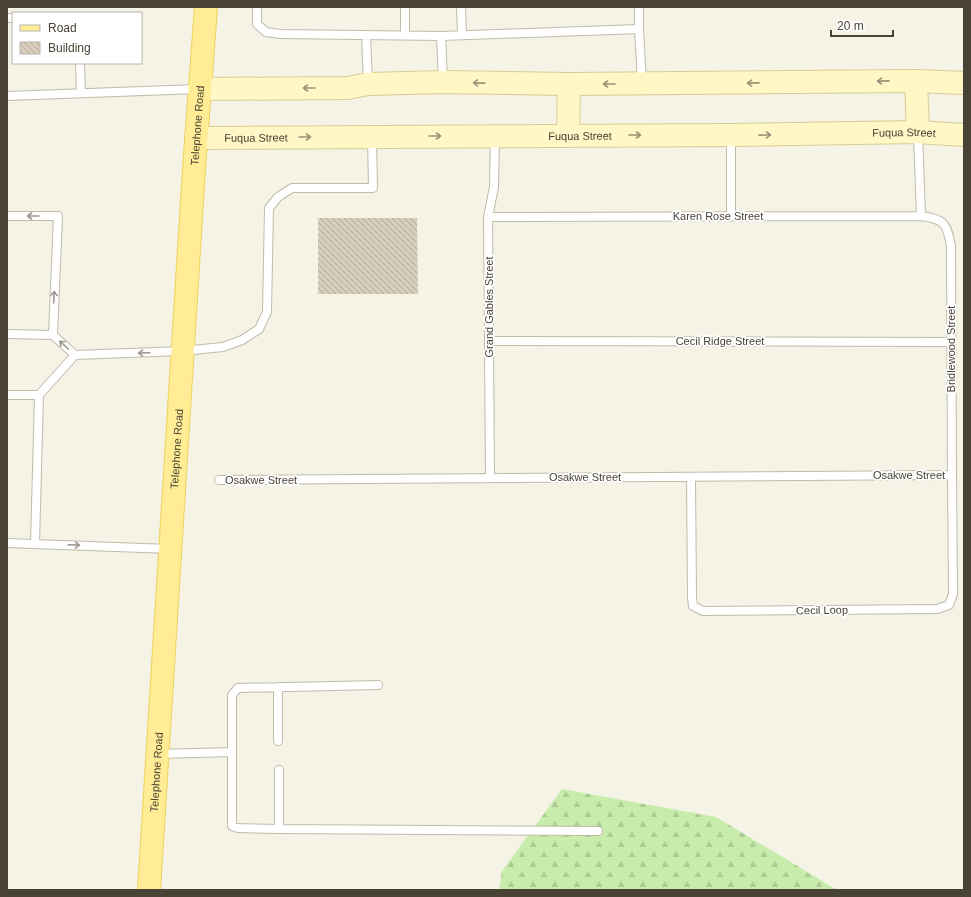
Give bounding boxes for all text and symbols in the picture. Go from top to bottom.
legend [12,12,142,64]
scale bar [831,12,893,38]
text: 20 m [837,19,864,33]
text: Road [48,21,77,35]
text: Building [48,41,91,55]
one-way arrow [877,77,890,85]
one-way arrow [473,79,486,87]
one-way arrow [747,79,760,86]
one-way arrow [603,80,616,88]
one-way arrow [303,84,316,92]
street label: Telephone Road [188,85,206,166]
street label: Fuqua Street [872,126,936,139]
street label: Fuqua Street [548,130,612,142]
street label: Fuqua Street [224,131,288,144]
one-way arrow [628,131,641,139]
one-way arrow [758,131,771,138]
one-way arrow [428,132,441,140]
one-way arrow [298,133,311,141]
street label: Karen Rose Street [673,210,763,222]
one-way arrow [27,212,40,220]
street label: Grand Gables Street [483,257,495,357]
one-way arrow [51,290,58,303]
street label: Bridlewood Street [945,306,957,392]
street label: Cecil Ridge Street [676,335,764,347]
one-way arrow [59,341,69,350]
one-way arrow [138,349,151,356]
street label: Telephone Road [168,408,185,489]
street label: Osakwe Street [873,469,945,481]
street label: Osakwe Street [549,471,621,483]
street label: Osakwe Street [225,474,297,486]
one-way arrow [67,542,80,549]
street label: Cecil Loop [796,604,848,616]
street label: Telephone Road [148,732,165,813]

